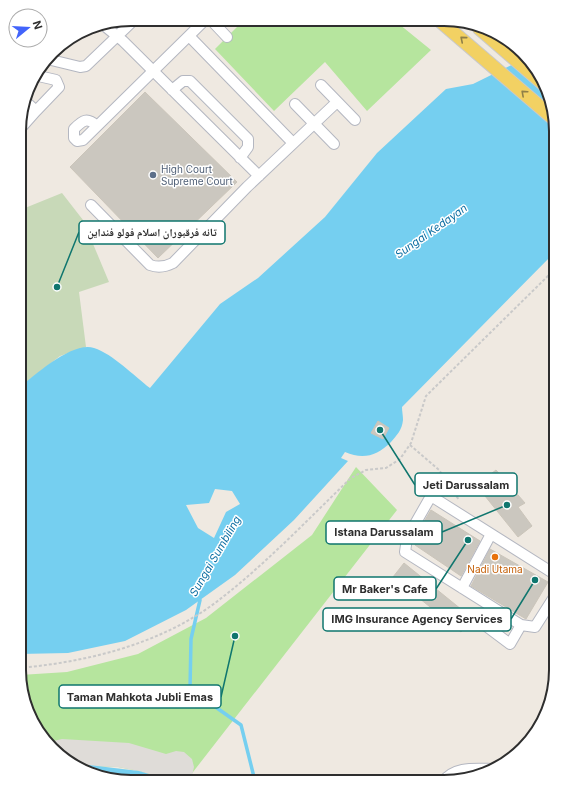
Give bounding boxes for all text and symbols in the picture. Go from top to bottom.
north arrow [8,8,48,48]
text: N [30,19,45,31]
one-way arrow [460,37,467,44]
one-way arrow [521,90,529,97]
place label: High Court Supreme Court [161,163,233,187]
marker: High Court Supreme Court [148,170,158,180]
water label: Sungai Kedayan [392,201,470,261]
callout: تانه فرقبوران اسلام فولو فنداين [79,221,225,244]
text: تانه فرقبوران اسلام فولو فنداين [87,225,217,240]
callout: Jeti Darussalam [415,473,517,496]
text: Jeti Darussalam [423,478,509,492]
water label: Sungai Sumbiling [186,513,244,599]
callout: Istana Darussalam [326,521,442,544]
text: Istana Darussalam [334,525,434,539]
marker: Nadi Utama [490,552,500,562]
place label: Nadi Utama [467,563,523,575]
callout: Mr Baker's Cafe [334,577,436,600]
text: Mr Baker's Cafe [342,582,428,596]
callout: IMG Insurance Agency Services [323,608,511,631]
text: IMG Insurance Agency Services [331,612,503,626]
callout: Taman Mahkota Jubli Emas [59,685,221,708]
text: Taman Mahkota Jubli Emas [67,690,213,704]

